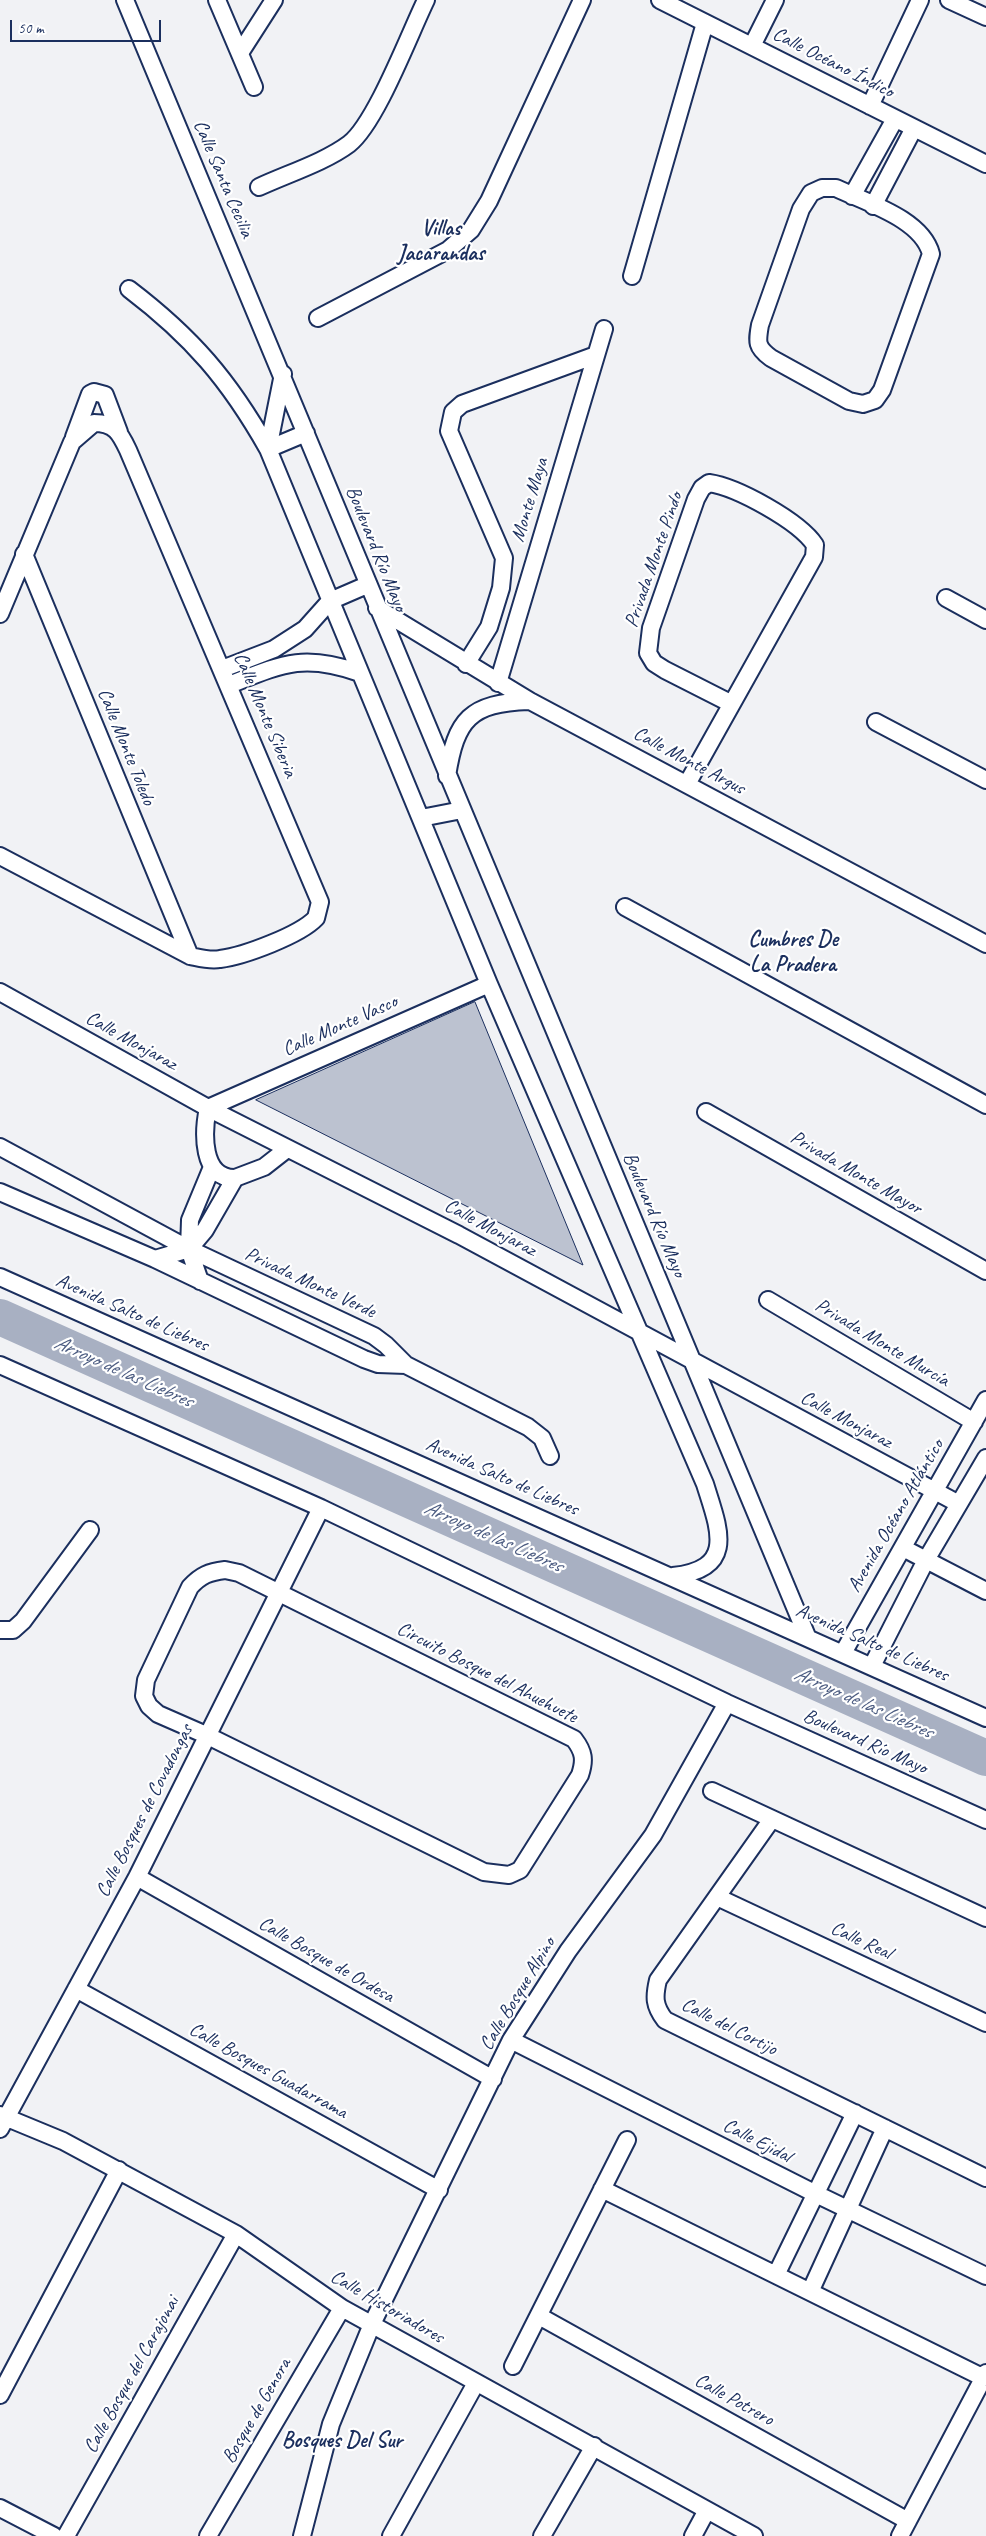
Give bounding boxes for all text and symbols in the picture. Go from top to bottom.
scale bar [12,10,164,42]
text: 50 m [18,19,44,38]
street label: Calle Océano Índico [768,22,898,104]
street label: Calle Santa Cecilia [187,116,259,242]
district label: Villas Jacarandas [397,216,485,268]
street label: Monte Maya [506,455,554,545]
street label: Boulevard Río Mayo [340,483,412,615]
street label: Privada Monte Pindo [620,489,688,631]
street label: Calle Monte Siberia [228,649,302,781]
street label: Calle Monte Toledo [92,685,160,809]
street label: Calle Monte Argus [629,722,749,800]
district label: Cumbres De La Pradera [748,927,838,978]
street label: Calle Monte Vasco [279,990,401,1062]
street label: Calle Monjaraz [81,1006,181,1076]
street label: Privada Monte Mayor [786,1126,926,1220]
street label: Boulevard Río Mayo [617,1149,691,1281]
street label: Calle Monjaraz [440,1194,540,1262]
street label: Privada Monte Verde [241,1242,379,1324]
street label: Avenida Salto de Liebres [52,1269,212,1357]
street label: Privada Monte Murcía [810,1293,954,1393]
water label: Arroyo de las Liebres [50,1330,196,1414]
street label: Calle Monjaraz [796,1386,896,1454]
street label: Avenida Salto de Liebres [422,1433,582,1521]
street label: Avenida Océano Atlántico [842,1435,950,1597]
water label: Arroyo de las Liebres [420,1495,566,1579]
street label: Avenida Salto de Liebres [792,1599,952,1687]
street label: Circuito Bosque del Ahuehuete [393,1617,581,1729]
water label: Arroyo de las Liebres [790,1661,936,1745]
street label: Boulevard Río Mayo [799,1704,931,1780]
street label: Calle Bosques de Covadongas [91,1721,199,1901]
street label: Calle Bosque de Ordesa [254,1912,398,2008]
street label: Calle Real [827,1916,895,1966]
street label: Calle Bosque Alpino [475,1933,561,2055]
street label: Calle del Cortijo [677,1993,781,2061]
street label: Calle Bosques Guadarrama [185,2018,351,2124]
street label: Calle Ejidal [719,2114,795,2168]
street label: Calle Historiadores [326,2265,448,2349]
street label: Calle Bosque del Carajonai [79,2292,185,2458]
street label: Bosque de Genora [217,2354,297,2468]
street label: Calle Potrero [690,2369,778,2431]
district label: Bosques Del Sur [282,2428,402,2454]

